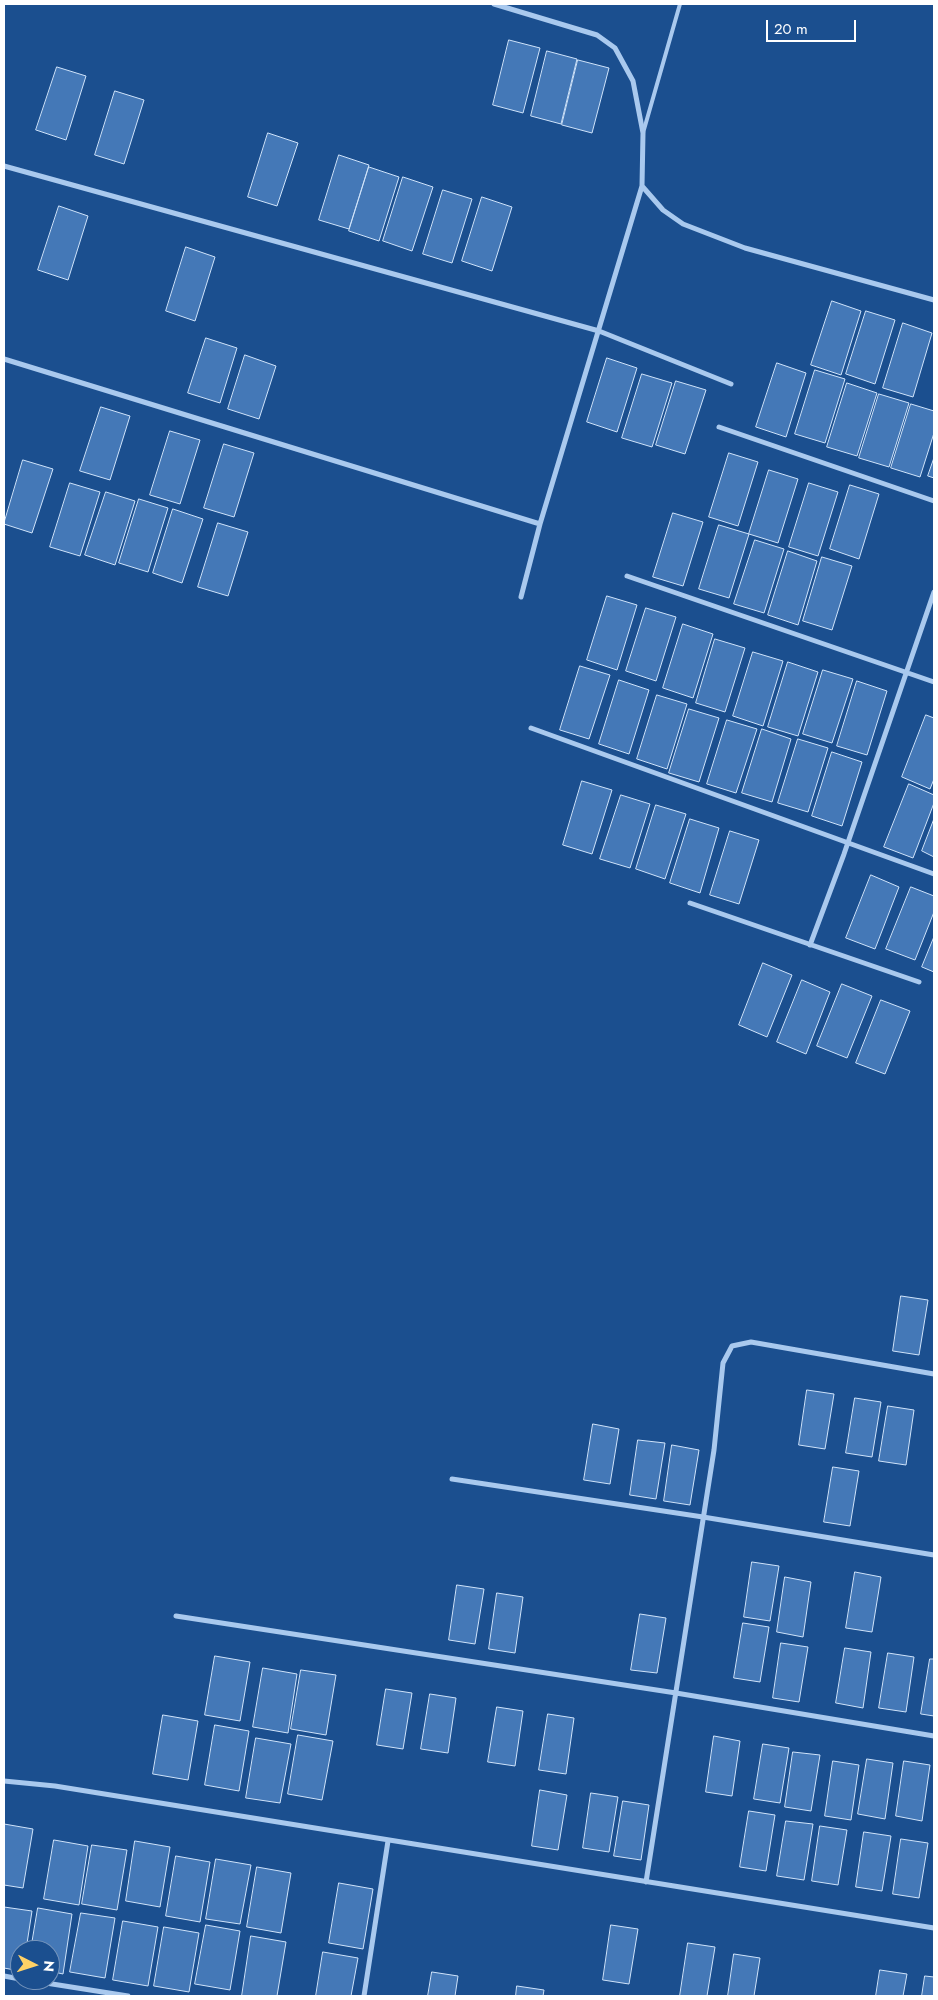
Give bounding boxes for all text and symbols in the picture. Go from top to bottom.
scale bar [768,10,858,42]
text: 20 m [774,18,808,40]
north arrow [10,1940,60,1990]
text: N [38,1960,59,1973]

